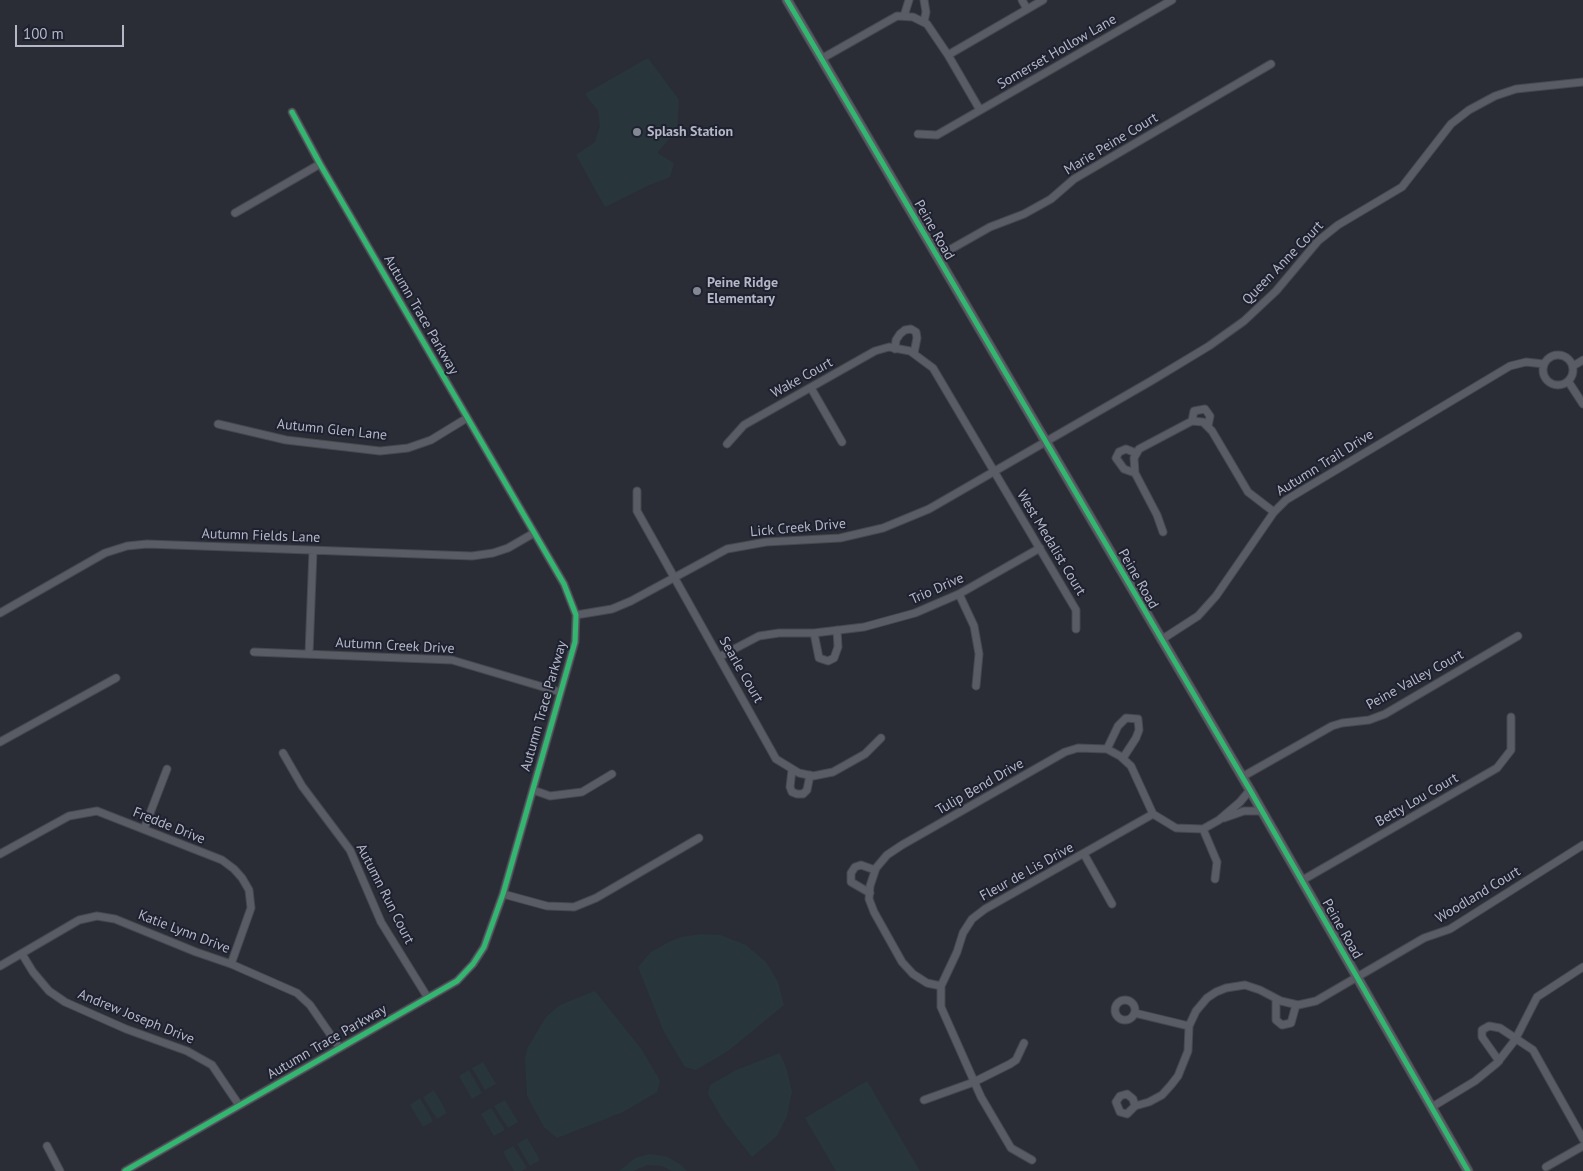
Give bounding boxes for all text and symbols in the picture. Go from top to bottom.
street label: Somerset Hollow Lane [994,11,1120,93]
scale bar [18,15,126,47]
text: 100 m [23,24,64,43]
street label: Marie Peine Court [1061,109,1161,179]
place label: Splash Station [647,124,733,140]
marker: Splash Station [631,126,643,138]
street label: Peine Road [910,197,958,263]
street label: Queen Anne Court [1239,218,1327,308]
street label: Autumn Trace Parkway [380,252,462,378]
place label: Peine Ridge Elementary [707,275,778,308]
marker: Peine Ridge Elementary [691,285,703,297]
street label: Wake Court [768,354,836,402]
street label: Autumn Glen Lane [276,416,388,444]
street label: Autumn Trail Drive [1273,426,1377,500]
street label: West Medalist Court [1013,487,1089,599]
street label: Lick Creek Drive [749,515,847,541]
street label: Autumn Fields Lane [201,526,321,546]
street label: Peine Road [1114,546,1162,612]
street label: Trio Drive [907,570,967,608]
street label: Autumn Creek Drive [335,634,455,658]
street label: Searle Court [715,634,767,706]
street label: Autumn Trace Parkway [517,639,571,773]
street label: Peine Valley Court [1363,646,1467,714]
street label: Tulip Bend Drive [933,755,1027,819]
street label: Betty Lou Court [1373,770,1461,830]
street label: Fredde Drive [130,804,208,848]
street label: Fleur de Lis Drive [977,839,1077,905]
street label: Autumn Run Court [352,841,418,947]
street label: Woodland Court [1433,863,1523,927]
street label: Peine Road [1318,896,1366,962]
street label: Katie Lynn Drive [136,907,232,957]
street label: Andrew Joseph Drive [75,986,197,1048]
street label: Autumn Trace Parkway [264,1001,390,1083]

